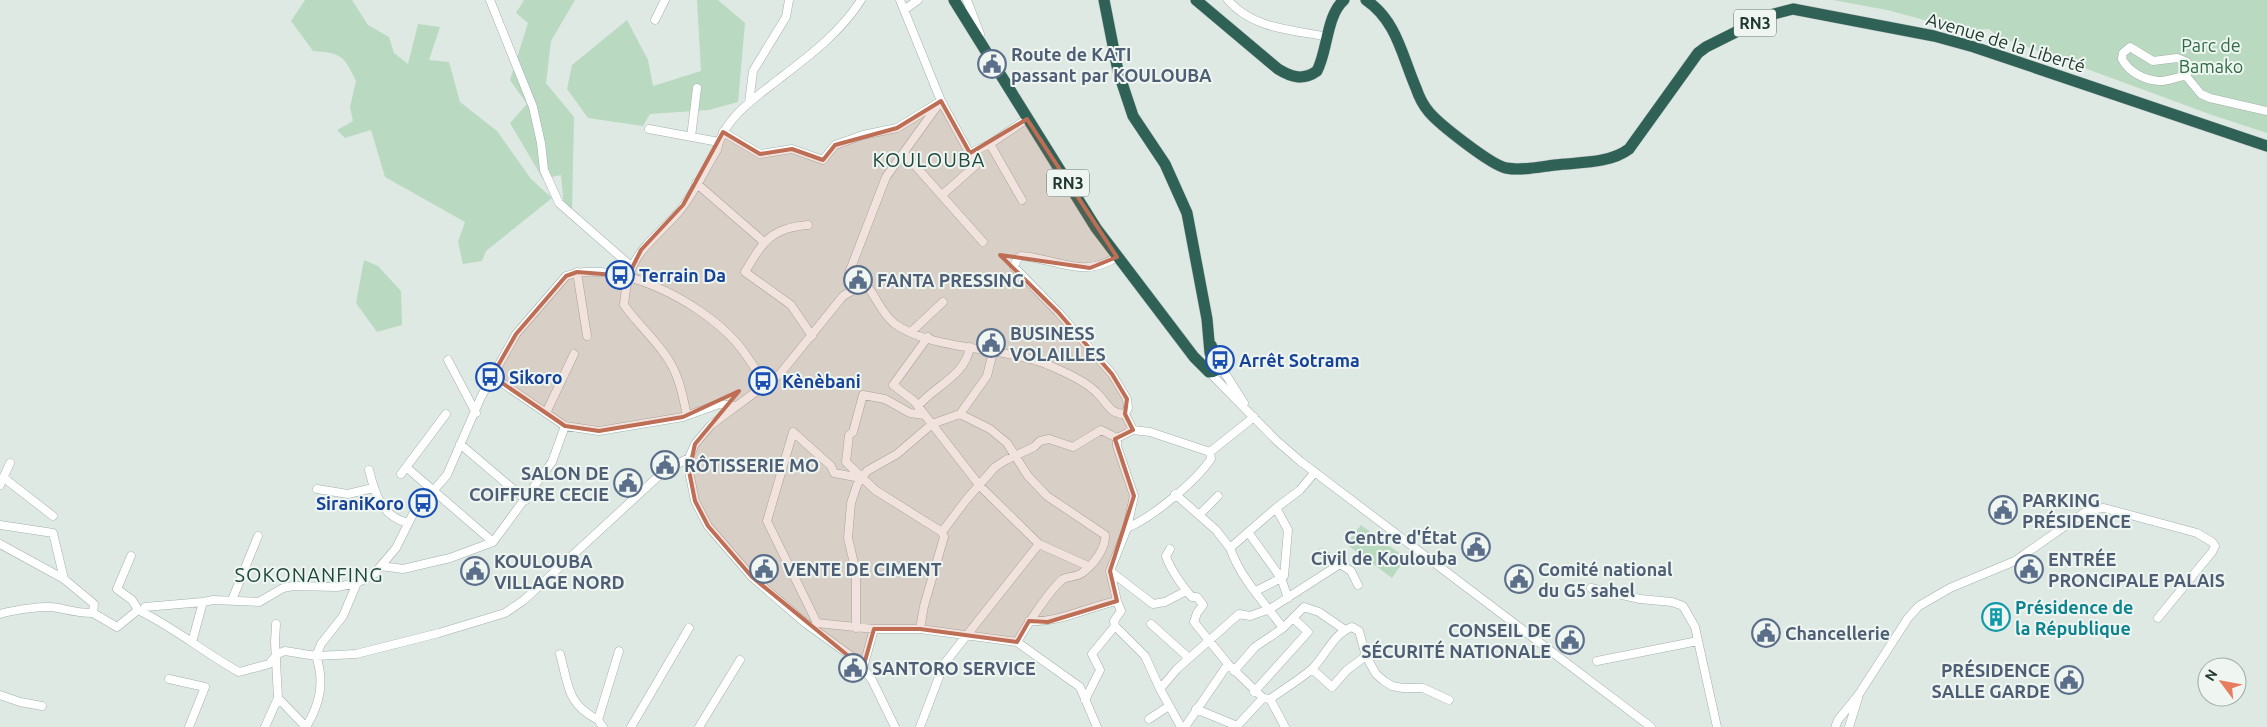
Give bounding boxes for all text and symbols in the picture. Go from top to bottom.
street label: Avenue de la Liberté [1924,8,2088,76]
road number: RN3 [1734,9,1776,36]
park label: Parc de Bamako [2179,35,2243,76]
place label: Route de KATI passant par KOULOUBA [1011,44,1212,85]
public building icon: Route de KATI passant par KOULOUBA [977,49,1007,79]
district label: KOULOUBA [872,148,986,171]
road number: RN3 [1047,170,1089,197]
bus stop icon: Terrain Da [605,260,635,290]
place label: Terrain Da [639,265,726,285]
public building icon: FANTA PRESSING [843,265,873,295]
place label: FANTA PRESSING [877,270,1024,290]
place label: BUSINESS VOLAILLES [1010,323,1106,364]
public building icon: BUSINESS VOLAILLES [976,328,1006,358]
bus stop icon: Arrêt Sotrama [1205,345,1235,375]
place label: Arrêt Sotrama [1239,350,1360,370]
bus stop icon: Sikoro [475,362,505,392]
bus stop icon: Kènèbani [748,366,778,396]
place label: Sikoro [509,367,563,387]
place label: Kènèbani [782,371,861,391]
public building icon: RÔTISSERIE MO [650,450,680,480]
place label: RÔTISSERIE MO [684,454,819,475]
place label: SALON DE COIFFURE CECIE [469,463,609,504]
public building icon: SALON DE COIFFURE CECIE [613,468,643,498]
bus stop icon: SiraniKoro [408,488,438,518]
place label: PARKING PRÉSIDENCE [2022,490,2131,531]
place label: SiraniKoro [316,493,404,513]
public building icon: PARKING PRÉSIDENCE [1988,495,2018,525]
place label: Centre d'État Civil de Koulouba [1311,526,1457,568]
public building icon: Centre d'État Civil de Koulouba [1461,532,1491,562]
place label: ENTRÉE PRONCIPALE PALAIS [2048,548,2225,590]
place label: KOULOUBA VILLAGE NORD [494,551,625,592]
public building icon: VENTE DE CIMENT [749,554,779,584]
public building icon: ENTRÉE PRONCIPALE PALAIS [2014,554,2044,584]
public building icon: KOULOUBA VILLAGE NORD [460,556,490,586]
place label: VENTE DE CIMENT [783,559,942,579]
place label: Comité national du G5 sahel [1538,559,1673,600]
district label: SOKONANFING [235,563,383,586]
public building icon: Comité national du G5 sahel [1504,564,1534,594]
place label: Présidence de la République [2015,597,2133,638]
building icon: Présidence de la République [1981,602,2011,632]
public building icon: Chancellerie [1751,618,1781,648]
place label: CONSEIL DE SÉCURITÉ NATIONALE [1361,620,1551,661]
place label: Chancellerie [1785,623,1890,643]
public building icon: CONSEIL DE SÉCURITÉ NATIONALE [1555,625,1585,655]
public building icon: SANTORO SERVICE [838,653,868,683]
north arrow [2197,657,2247,707]
place label: SANTORO SERVICE [872,658,1036,678]
place label: PRÉSIDENCE SALLE GARDE [1932,659,2050,701]
public building icon: PRÉSIDENCE SALLE GARDE [2054,665,2084,695]
text: N [2201,666,2221,684]

